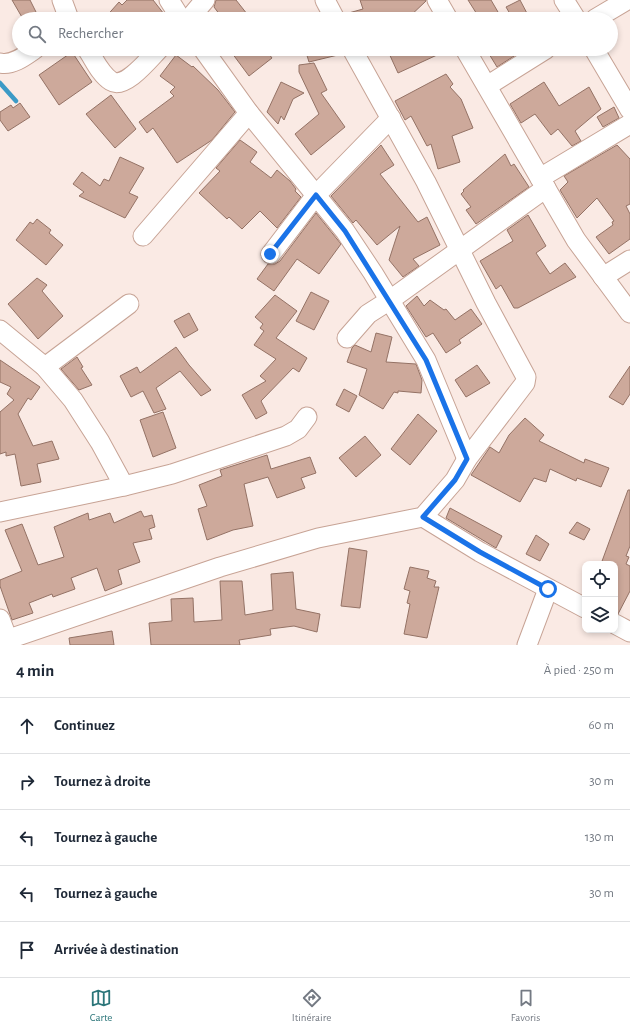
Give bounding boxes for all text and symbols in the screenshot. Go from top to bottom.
search box [12,12,618,56]
icon: search [26,23,48,45]
text: Rechercher [58,26,123,41]
route end [261,245,279,263]
map controls [582,561,618,633]
button: locate [582,561,618,597]
route start [539,580,557,598]
button: layers [582,597,618,633]
text: 4 min [16,662,54,679]
text: À pied · 250 m [544,664,614,677]
icon: ahead [16,715,38,737]
text: Continuez [54,718,115,733]
text: 60 m [588,719,614,732]
icon: right [16,771,38,793]
text: Tournez à droite [54,774,151,789]
text: 30 m [589,775,614,788]
icon: left [16,827,38,849]
text: Tournez à gauche [54,830,157,845]
text: 130 m [585,831,614,844]
icon: left [16,883,38,905]
text: Tournez à gauche [54,886,157,901]
text: 30 m [589,887,614,900]
icon: arrive [16,939,38,961]
text: Arrivée à destination [54,942,179,957]
tab: Carte [90,987,112,1024]
tab: Itinéraire [292,987,331,1024]
tab: Favoris [511,987,540,1024]

